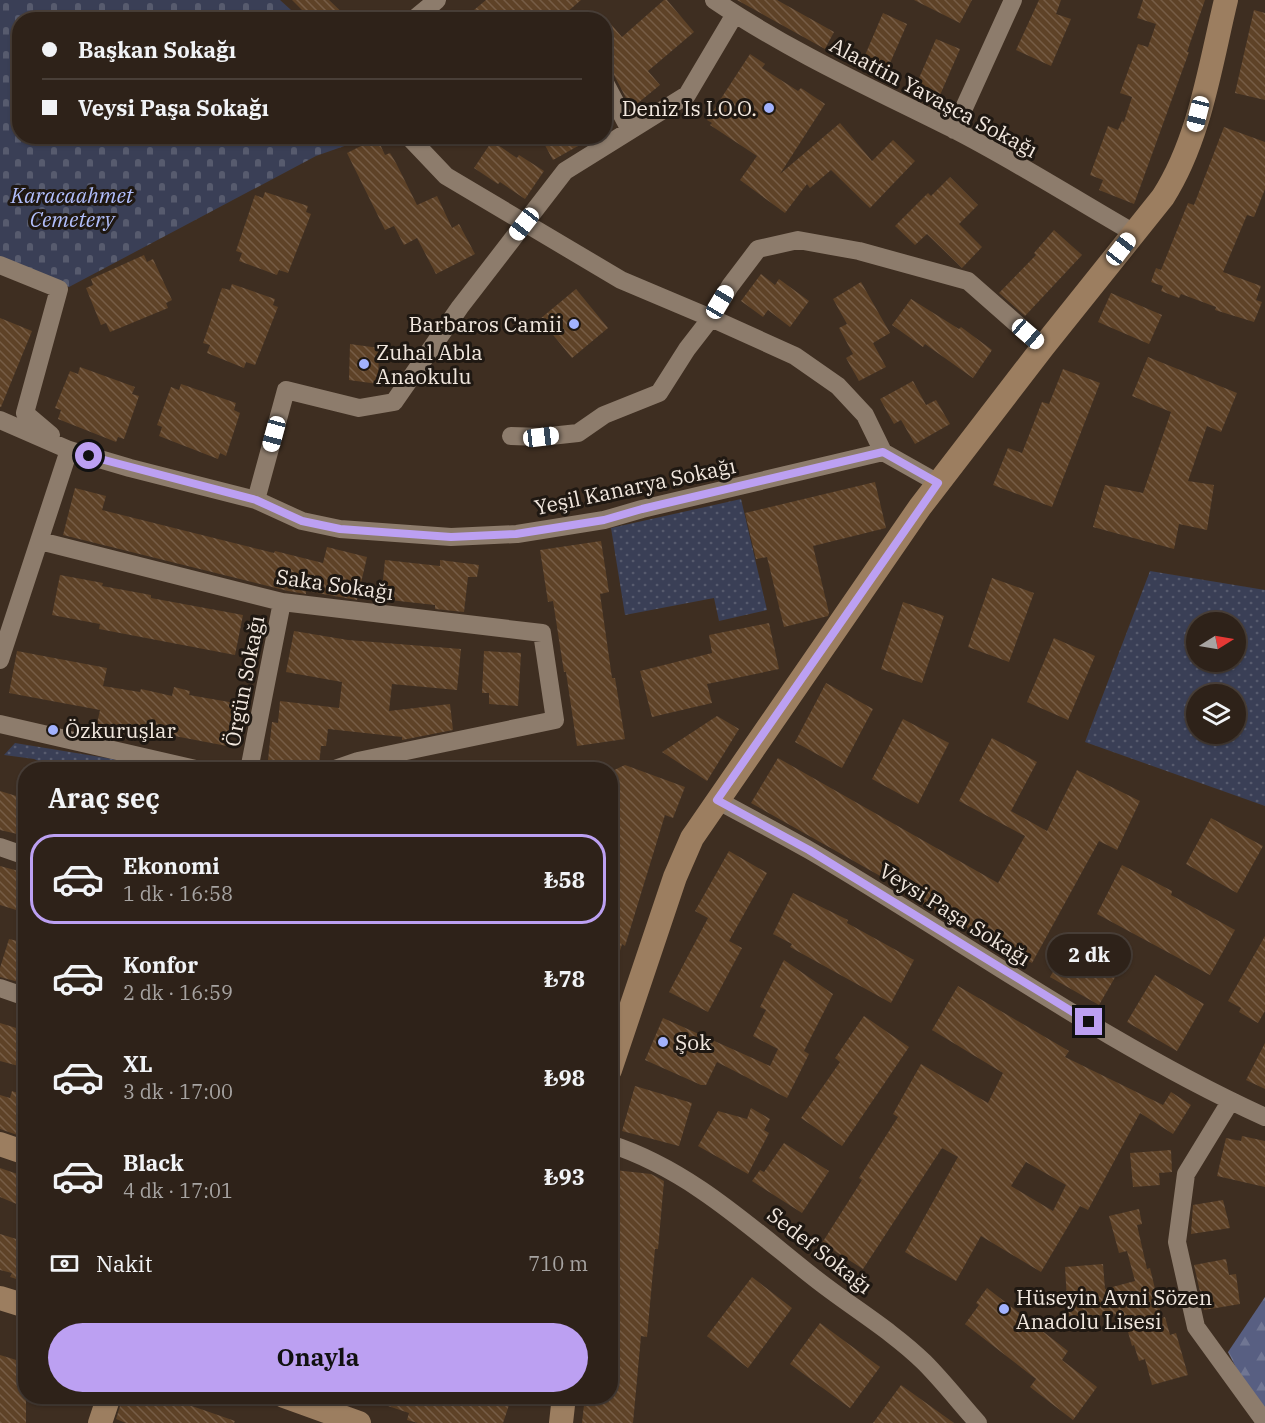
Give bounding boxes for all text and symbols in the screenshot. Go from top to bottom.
street label: Alaattin Yavaşca Sokağı [825,30,1043,164]
text: Başkan Sokağı [78,35,236,64]
text: Veysi Paşa Sokağı [78,93,269,122]
place label: Deniz Is I.O.O. [622,94,757,122]
car [1185,94,1211,134]
marker: Deniz Is I.O.O. [762,101,776,115]
park label: Karacaahmet Cemetery [10,181,134,233]
car [506,204,542,244]
car [1103,229,1139,269]
car [703,282,737,322]
place label: Barbaros Camii [409,310,562,338]
car [1009,315,1047,353]
marker: Barbaros Camii [567,317,581,331]
place label: Zuhal Abla Anaokulu [376,338,483,390]
marker: Zuhal Abla Anaokulu [357,357,371,371]
car [261,414,287,454]
car [522,426,560,448]
route start [75,442,102,469]
street label: Yeşil Kanarya Sokağı [532,451,738,521]
street label: Saka Sokağı [274,562,396,606]
north arrow [1186,612,1246,672]
map controls [1186,612,1246,744]
street label: Örgün Sokağı [218,613,270,749]
button: layers [1186,684,1246,744]
place label: Özkuruşlar [65,716,176,744]
marker: Özkuruşlar [46,723,60,737]
text: Araç seç [48,780,160,815]
text: Ekonomi [123,851,220,880]
icon: car [51,852,105,906]
street label: Veysi Paşa Sokağı [874,856,1036,972]
text: ₺58 [544,865,585,894]
text: 1 dk · 16:58 [123,880,233,907]
callout: 2 dk [1047,935,1131,977]
text: 2 dk [1068,941,1110,968]
text: Konfor [123,950,198,979]
icon: car [51,951,105,1005]
text: ₺78 [544,964,585,993]
text: 2 dk · 16:59 [123,979,233,1006]
route end [1075,1008,1102,1035]
place label: Şok [675,1028,712,1056]
marker: Şok [656,1035,670,1049]
text: XL [123,1049,153,1078]
icon: car [51,1050,105,1104]
text: ₺98 [544,1063,585,1092]
text: 3 dk · 17:00 [123,1078,233,1105]
text: Black [123,1148,184,1177]
icon: car [51,1149,105,1203]
text: ₺93 [544,1162,585,1191]
text: 4 dk · 17:01 [123,1177,233,1204]
street label: Sedef Sokağı [762,1200,878,1300]
icon: cash [48,1247,81,1280]
text: Nakit [96,1249,153,1278]
text: 710 m [528,1250,588,1277]
place label: Hüseyin Avni Sözen Anadolu Lisesi [1016,1283,1212,1335]
marker: Hüseyin Avni Sözen Anadolu Lisesi [997,1302,1011,1316]
button: Onayla [48,1323,588,1392]

